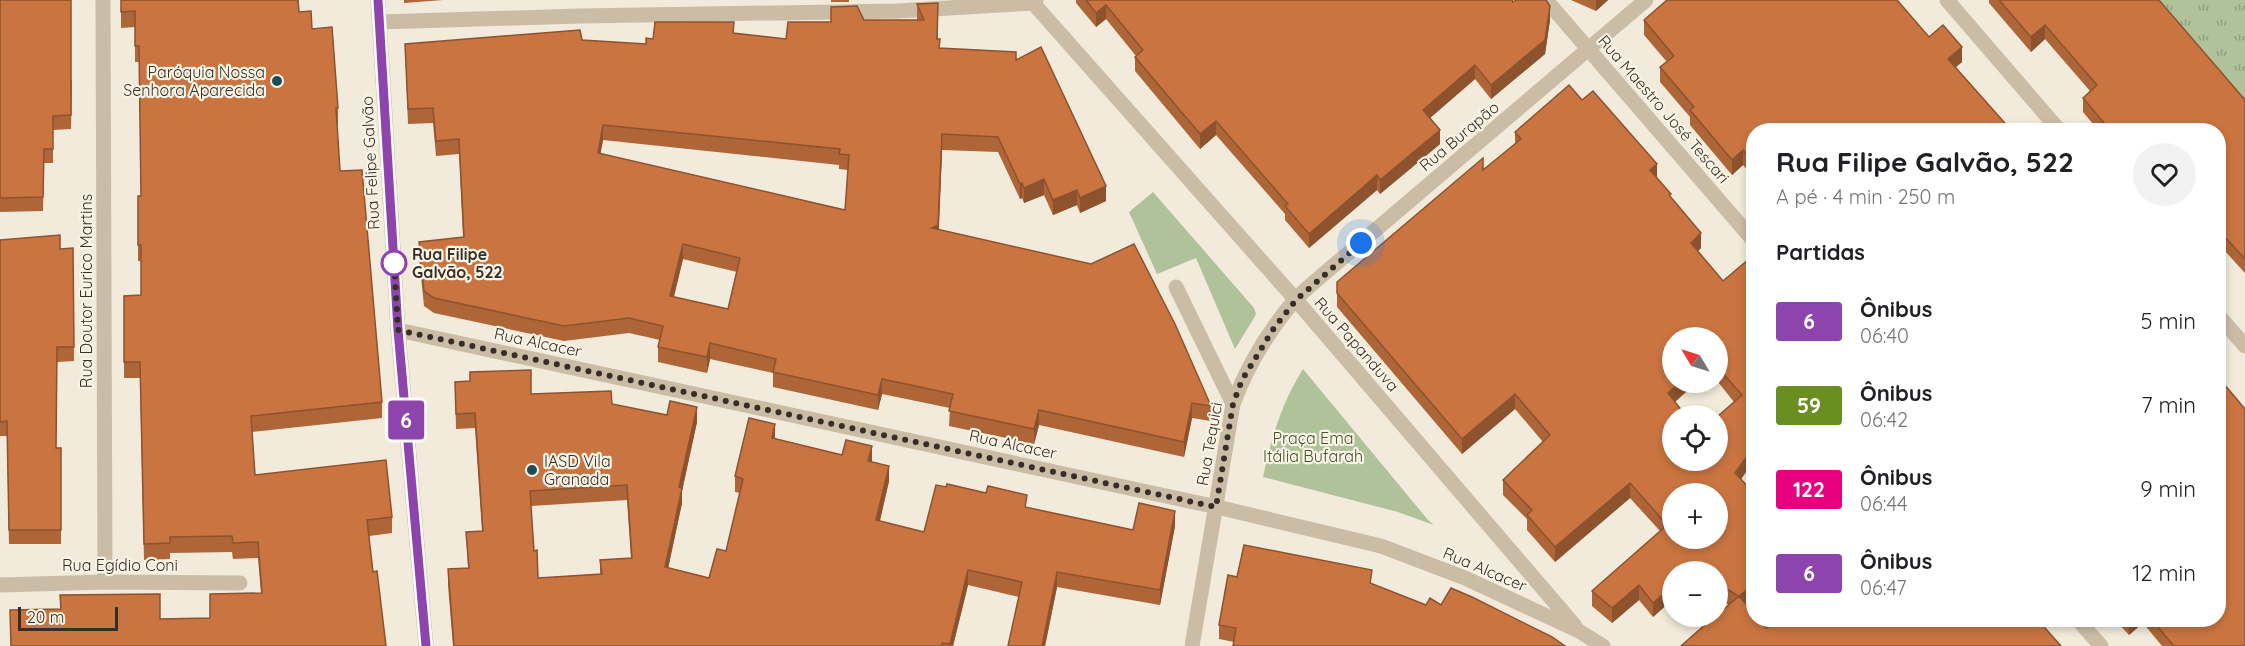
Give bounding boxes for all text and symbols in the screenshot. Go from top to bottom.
street label: Rua Maestro José Tescari [1594,31,1734,187]
place label: Paróquia Nossa Senhora Aparecida [123,62,265,100]
marker: Paróquia Nossa Senhora Aparecida [270,74,284,88]
street label: Rua Felipe Galvão [357,96,383,230]
street label: Rua Burapão [1415,97,1503,175]
button: heart [2133,143,2196,206]
text: Rua Filipe Galvão, 522 [1776,144,2074,179]
text: A pé · 4 min · 250 m [1776,184,1955,209]
street label: Rua Doutor Eurico Martins [76,194,96,388]
your location [1346,228,1376,258]
text: Partidas [1776,238,1865,266]
place label: Rua Filipe Galvão, 522 [412,244,503,282]
marker: Rua Filipe Galvão, 522 [381,250,407,276]
street label: Rua Papanduva [1311,293,1403,395]
text: Ônibus [1860,295,1932,323]
text: 5 min [2141,307,2196,335]
text: 6 [1803,308,1815,334]
street label: Rua Alcacer [492,323,584,361]
text: 06:40 [1860,323,1909,348]
north arrow [1662,327,1728,393]
map controls [1662,327,1728,627]
text: Ônibus [1860,379,1932,407]
text: 7 min [2141,391,2196,419]
text: 59 [1797,392,1821,418]
line badge: 6 [386,400,426,440]
street label: Rua Tequici [1192,401,1226,487]
button: locate [1662,405,1728,471]
text: 6 [400,407,412,433]
text: 06:42 [1860,407,1908,432]
street label: Rua Alcacer [967,425,1059,463]
park label: Praça Ema Itália Bufarah [1263,428,1363,466]
place label: IASD Vila Granada [544,451,611,489]
marker: IASD Vila Granada [525,463,539,477]
text: Ônibus [1860,463,1932,491]
text: 9 min [2140,475,2196,503]
text: 122 [1793,476,1825,502]
button: + [1662,483,1728,549]
text: 06:44 [1860,491,1907,516]
street label: Rua Alcacer [1440,542,1530,596]
text: Ônibus [1860,547,1932,575]
street label: Rua Egídio Coni [62,555,178,575]
text: 12 min [2132,559,2196,587]
text: 6 [1803,560,1815,586]
button: − [1662,561,1728,627]
text: 06:47 [1860,575,1907,600]
scale bar [18,604,118,632]
text: 20 m [27,607,64,627]

